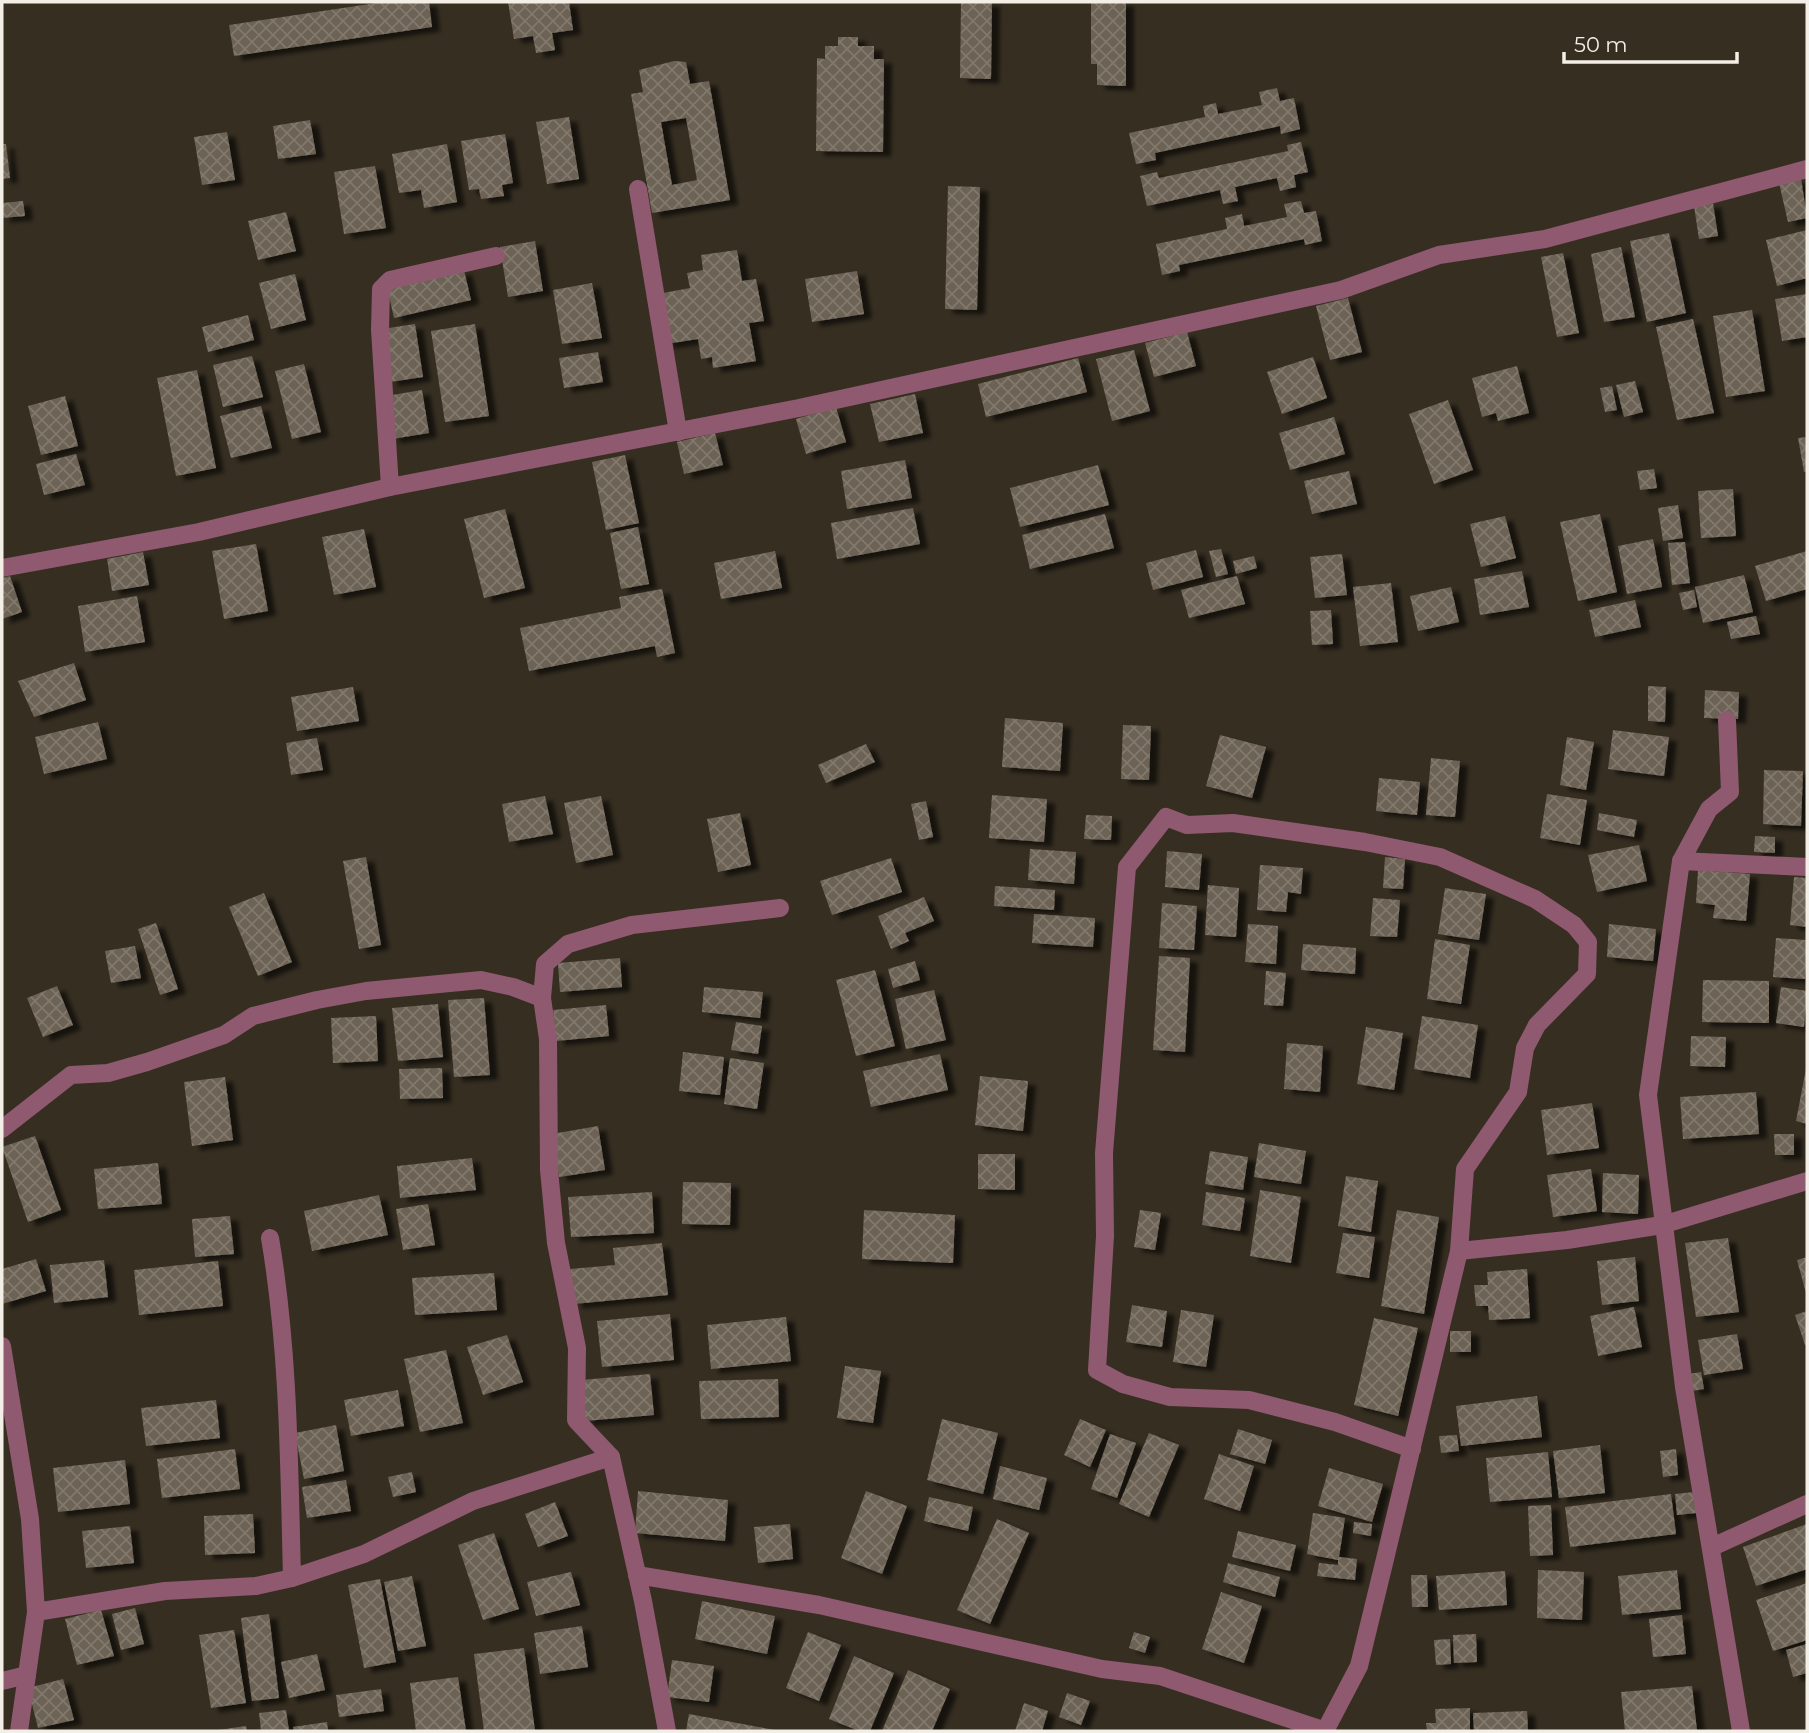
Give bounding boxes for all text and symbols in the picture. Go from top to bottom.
scale bar [1564,21,1737,65]
text: 50 m [1574,32,1628,57]

